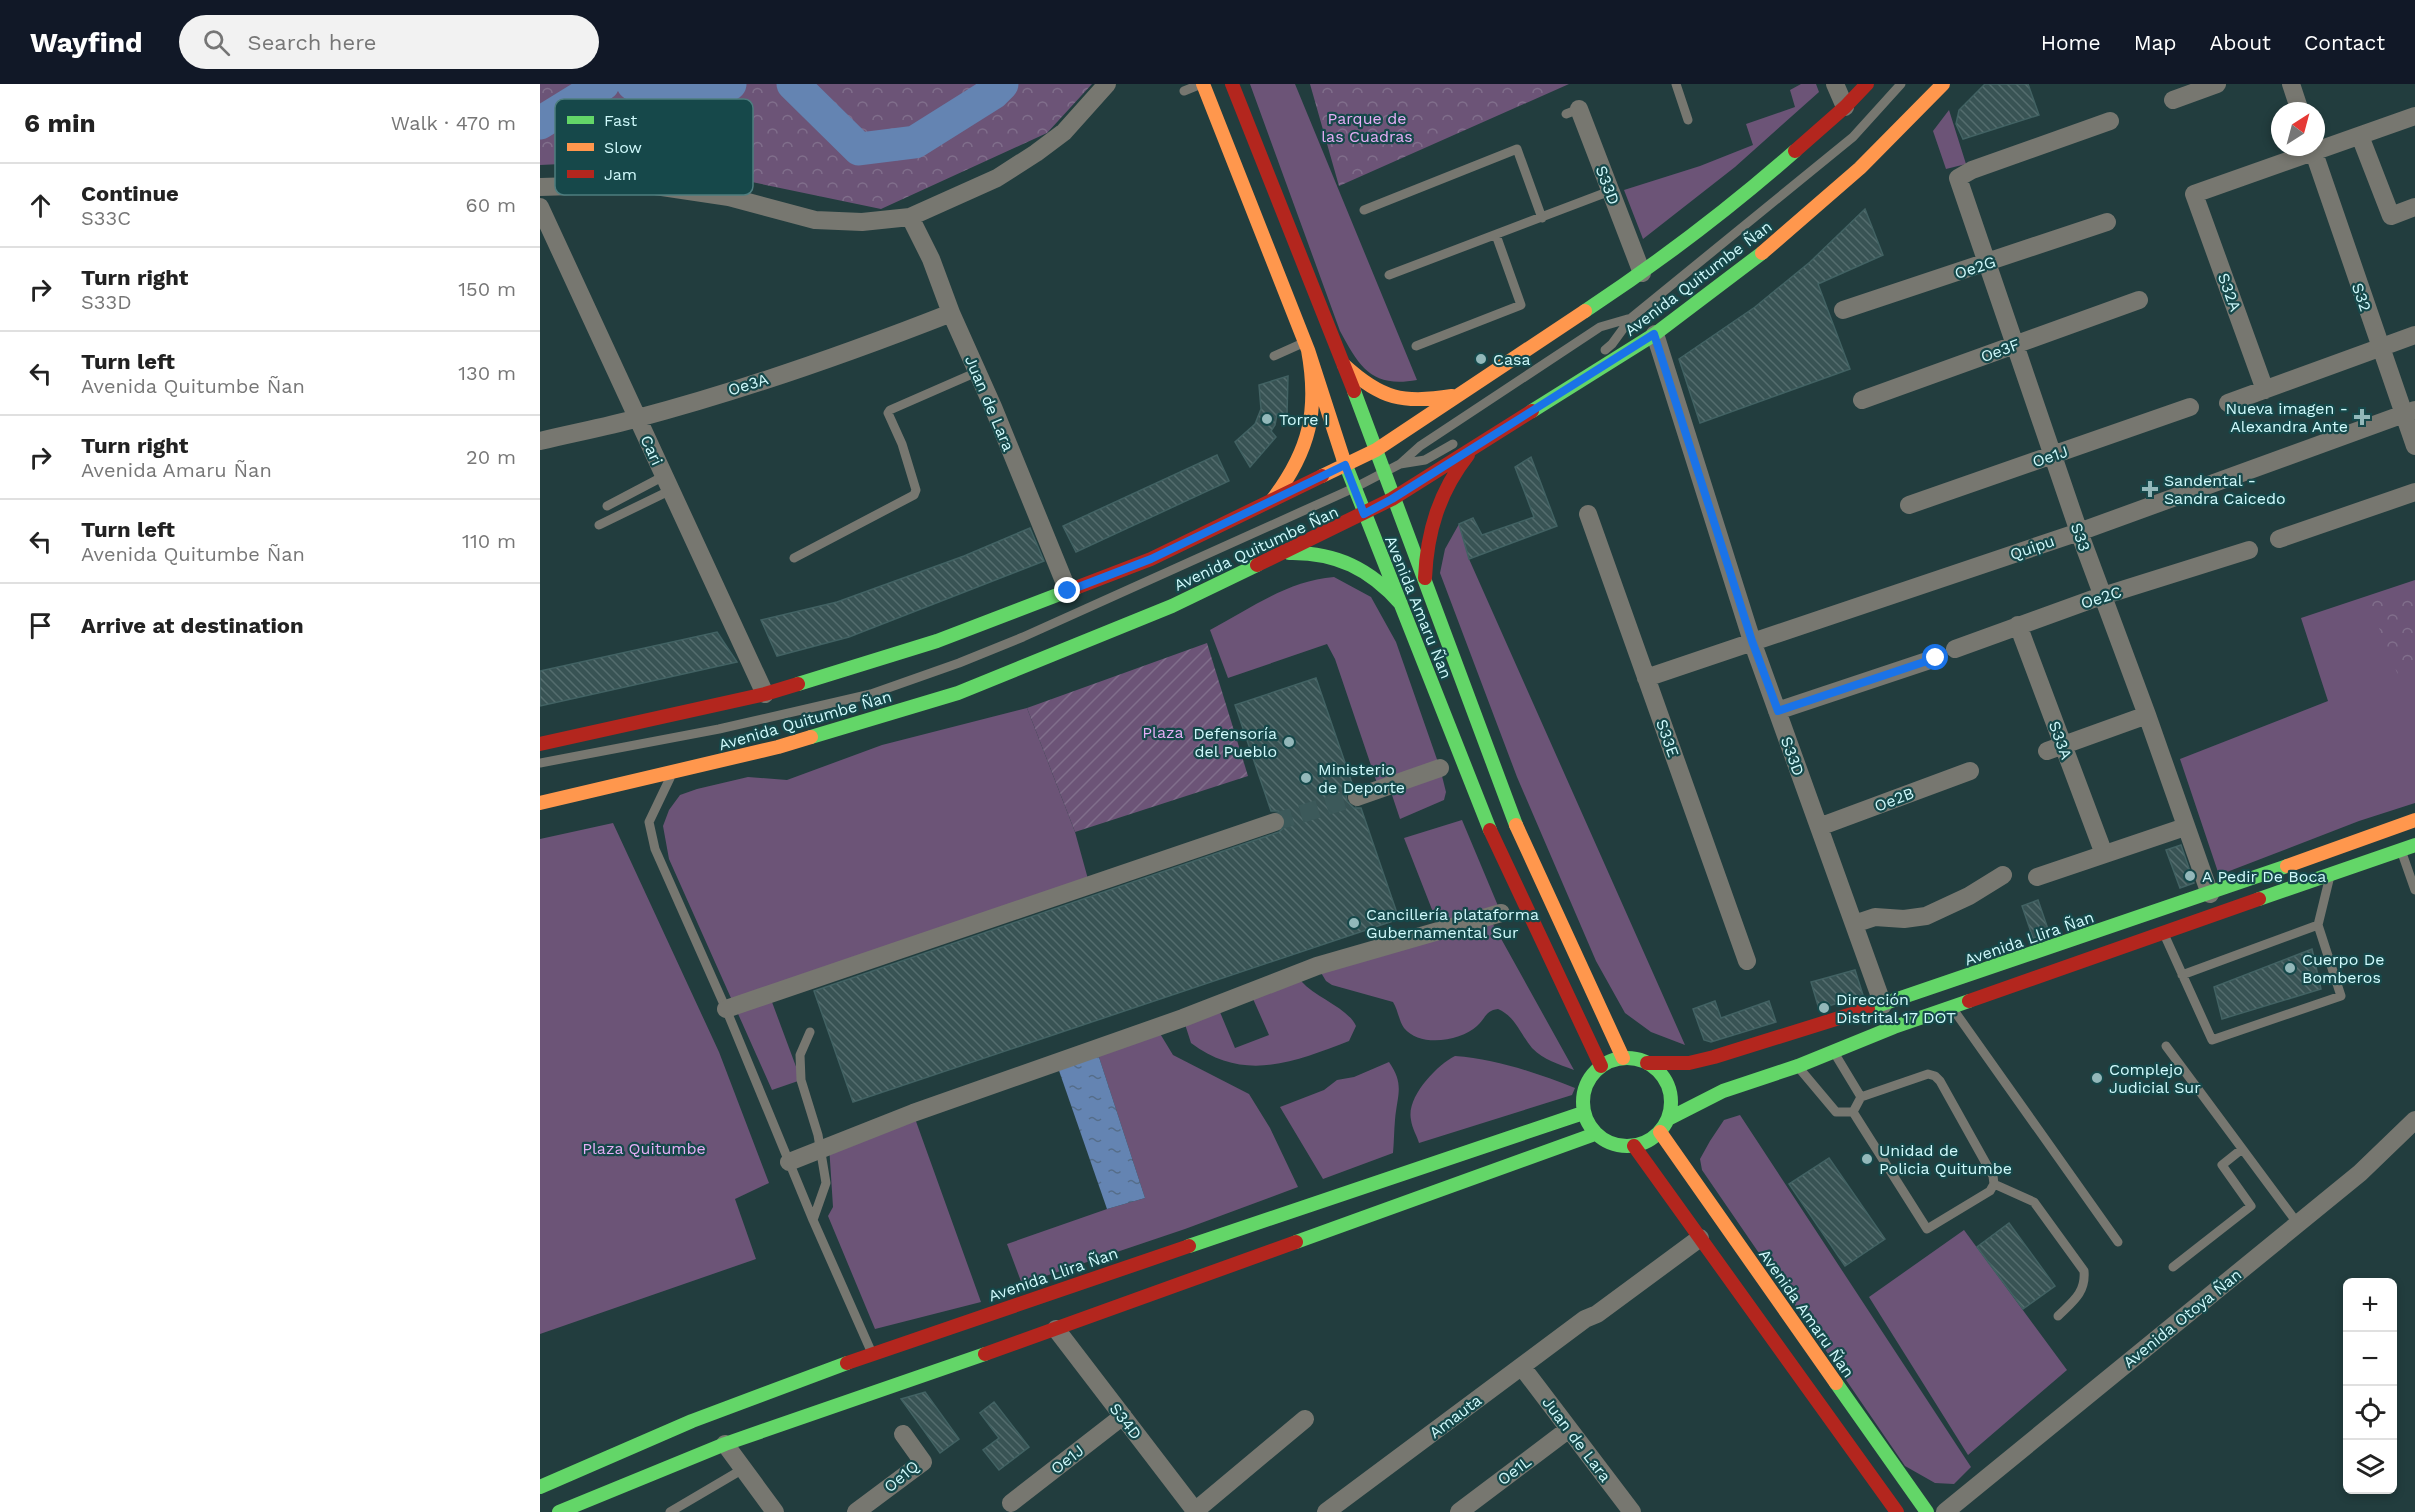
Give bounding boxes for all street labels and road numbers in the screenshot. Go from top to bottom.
street label: S33D [1591,163,1624,207]
street label: Avenida Quitumbe Ñan [1621,217,1776,340]
street label: Oe2G [1952,252,1998,283]
street label: S32A [2214,270,2245,314]
street label: S32 [2348,280,2375,314]
street label: Oe3F [1978,335,2023,366]
street label: Juan de Lara [961,353,1018,454]
street label: Oe3A [726,369,771,400]
street label: Cari [636,432,667,468]
street label: Oe1J [2030,442,2071,471]
street label: Avenida Quitumbe Ñan [1171,502,1341,595]
street label: S33 [2067,520,2094,554]
street label: Quipu [2007,531,2057,564]
street label: Avenida Amaru Ñan [1381,533,1456,681]
street label: Oe2C [2078,582,2124,613]
street label: Avenida Quitumbe Ñan [716,687,894,754]
street label: S33E [1652,717,1683,760]
street label: S33A [2045,718,2076,762]
street label: S33D [1777,734,1808,778]
street label: Oe2B [1872,783,1917,816]
street label: Avenida Llira Ñan [1962,907,2096,970]
street label: Avenida Llira Ñan [986,1243,1120,1306]
street label: Avenida Amaru Ñan [1755,1245,1858,1381]
street label: Avenida Otoya Ñan [2119,1265,2245,1372]
street label: Amauta [1425,1391,1485,1442]
street label: Juan de Lara [1538,1393,1615,1486]
street label: S34D [1106,1399,1146,1443]
street label: Oe1J [1047,1441,1088,1478]
street label: Oe1L [1494,1451,1535,1489]
street label: Oe1Q [880,1456,923,1496]

